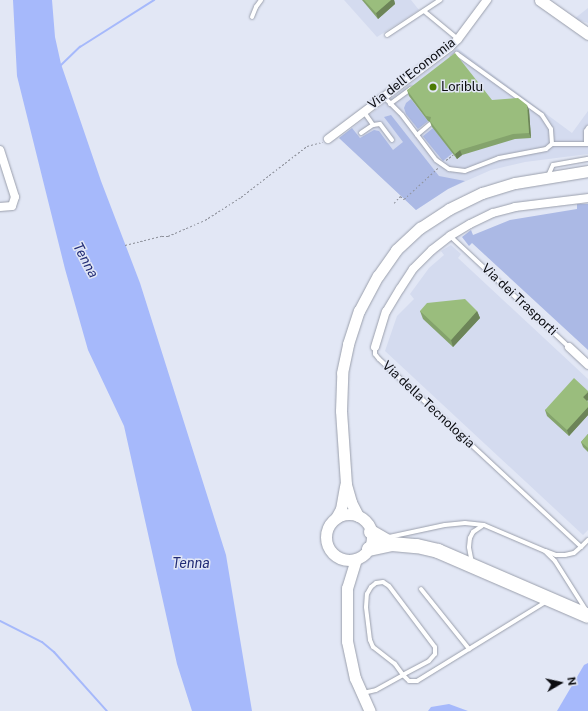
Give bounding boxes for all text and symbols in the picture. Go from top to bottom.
street label: Via dell'Economia [365,35,459,113]
place label: Loriblu [441,79,483,95]
marker: Loriblu [428,82,438,92]
water label: Tenna [70,239,102,281]
street label: Via dei Trasporti [478,261,560,339]
street label: Via della Tecnologia [378,358,478,452]
water label: Tenna [172,555,210,571]
north arrow [540,663,580,703]
text: N [565,676,578,686]

